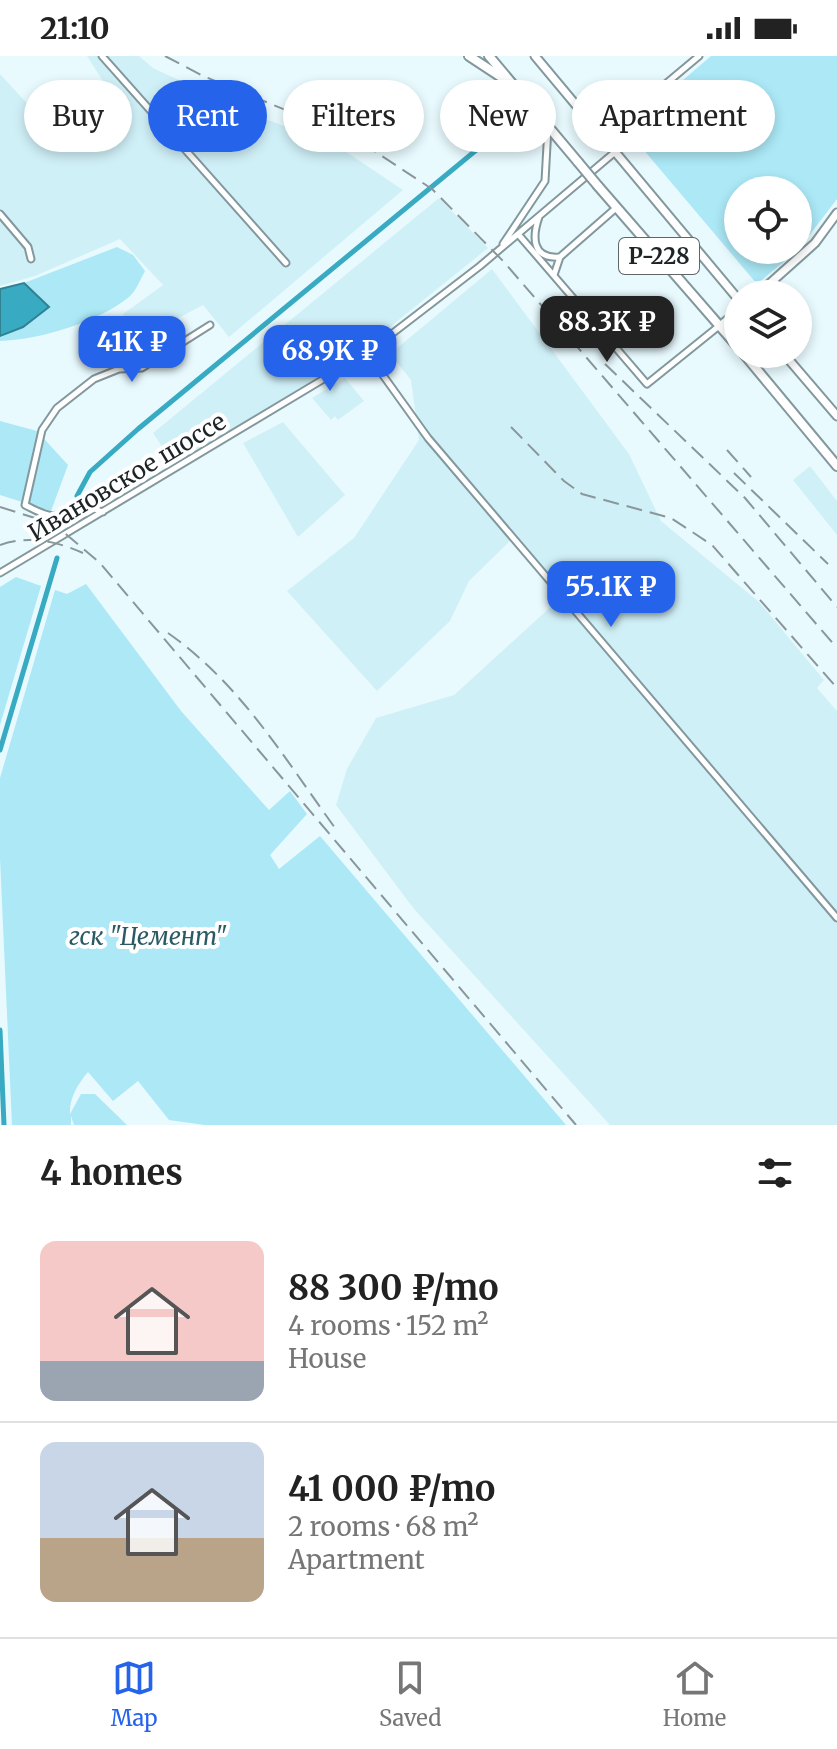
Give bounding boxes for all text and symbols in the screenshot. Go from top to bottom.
text: 21:10 [40,9,110,47]
chip: Buy [24,80,132,152]
chip: Rent [148,80,267,152]
chip: Filters [283,80,424,152]
chip: New [440,80,556,152]
chip: Apartment [572,80,775,152]
map controls [724,176,812,368]
button: locate [724,176,812,264]
road number: Р-228 [619,238,699,274]
button: layers [724,280,812,368]
pin: 88.3K ₽ [533,296,681,364]
text: 88.3K ₽ [558,305,656,338]
pin: 41K ₽ [76,316,188,384]
text: 41K ₽ [96,325,168,358]
pin: 68.9K ₽ [256,325,404,393]
text: 68.9K ₽ [281,334,379,367]
street label: Ивановское шоссе [23,406,231,548]
pin: 55.1K ₽ [537,561,685,629]
text: 55.1K ₽ [565,570,657,603]
park label: гск "Цемент" [69,921,227,952]
icon: filters [753,1151,797,1195]
text: 4 homes [40,1152,183,1194]
text: 88 300 ₽/mo [288,1267,499,1309]
icon: home [104,1273,200,1369]
text: 4 rooms · 152 m² [288,1309,488,1342]
text: House [288,1342,366,1375]
text: 41 000 ₽/mo [288,1468,495,1510]
icon: home [104,1474,200,1570]
text: 2 rooms · 68 m² [288,1510,478,1543]
text: Apartment [288,1543,425,1576]
tab: Map [111,1656,158,1732]
tab: Saved [379,1656,441,1732]
tab: Home [663,1656,726,1732]

